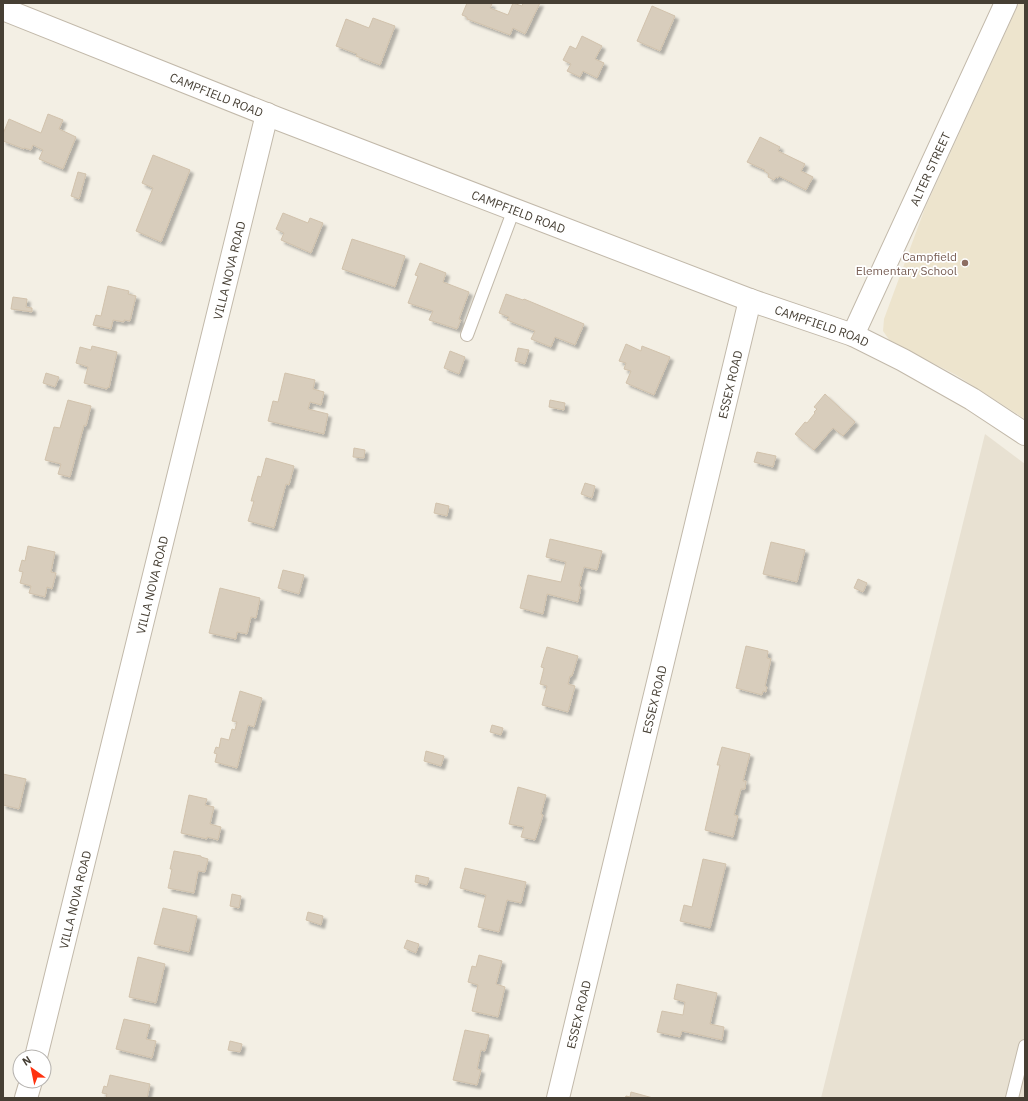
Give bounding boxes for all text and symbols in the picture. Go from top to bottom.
street label: CAMPFIELD ROAD [168,69,265,120]
street label: ALTER STREET [906,129,953,208]
street label: CAMPFIELD ROAD [470,186,568,236]
street label: VILLA NOVA ROAD [209,220,248,321]
place label: Campfield Elementary School [856,249,957,278]
marker: Campfield Elementary School [960,258,970,268]
street label: CAMPFIELD ROAD [773,301,872,349]
street label: ESSEX ROAD [714,349,745,420]
street label: VILLA NOVA ROAD [132,534,171,636]
street label: ESSEX ROAD [638,664,669,735]
street label: VILLA NOVA ROAD [55,849,94,950]
street label: ESSEX ROAD [563,979,594,1050]
north arrow [12,1049,52,1089]
text: N [19,1053,34,1069]

